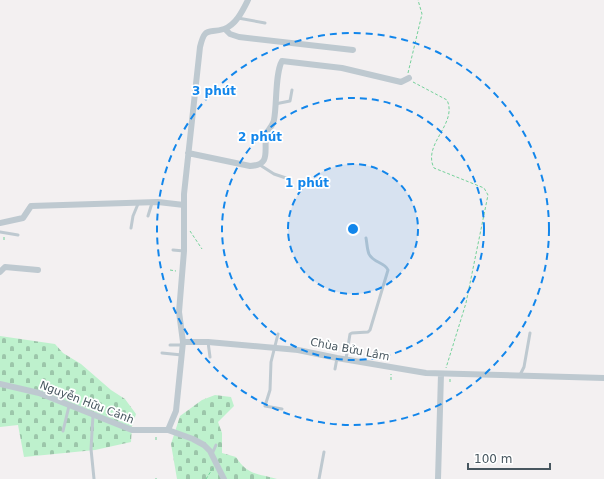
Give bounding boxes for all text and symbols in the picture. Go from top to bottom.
text: 3 phút [192,84,236,98]
text: 2 phút [238,130,282,144]
text: 1 phút [285,176,329,190]
centre of rings [346,222,360,236]
street label: Chùa Bửu Lâm [309,335,391,364]
street label: Nguyễn Hữu Cảnh [38,378,136,426]
scale bar [468,445,550,471]
text: 100 m [474,452,512,466]

